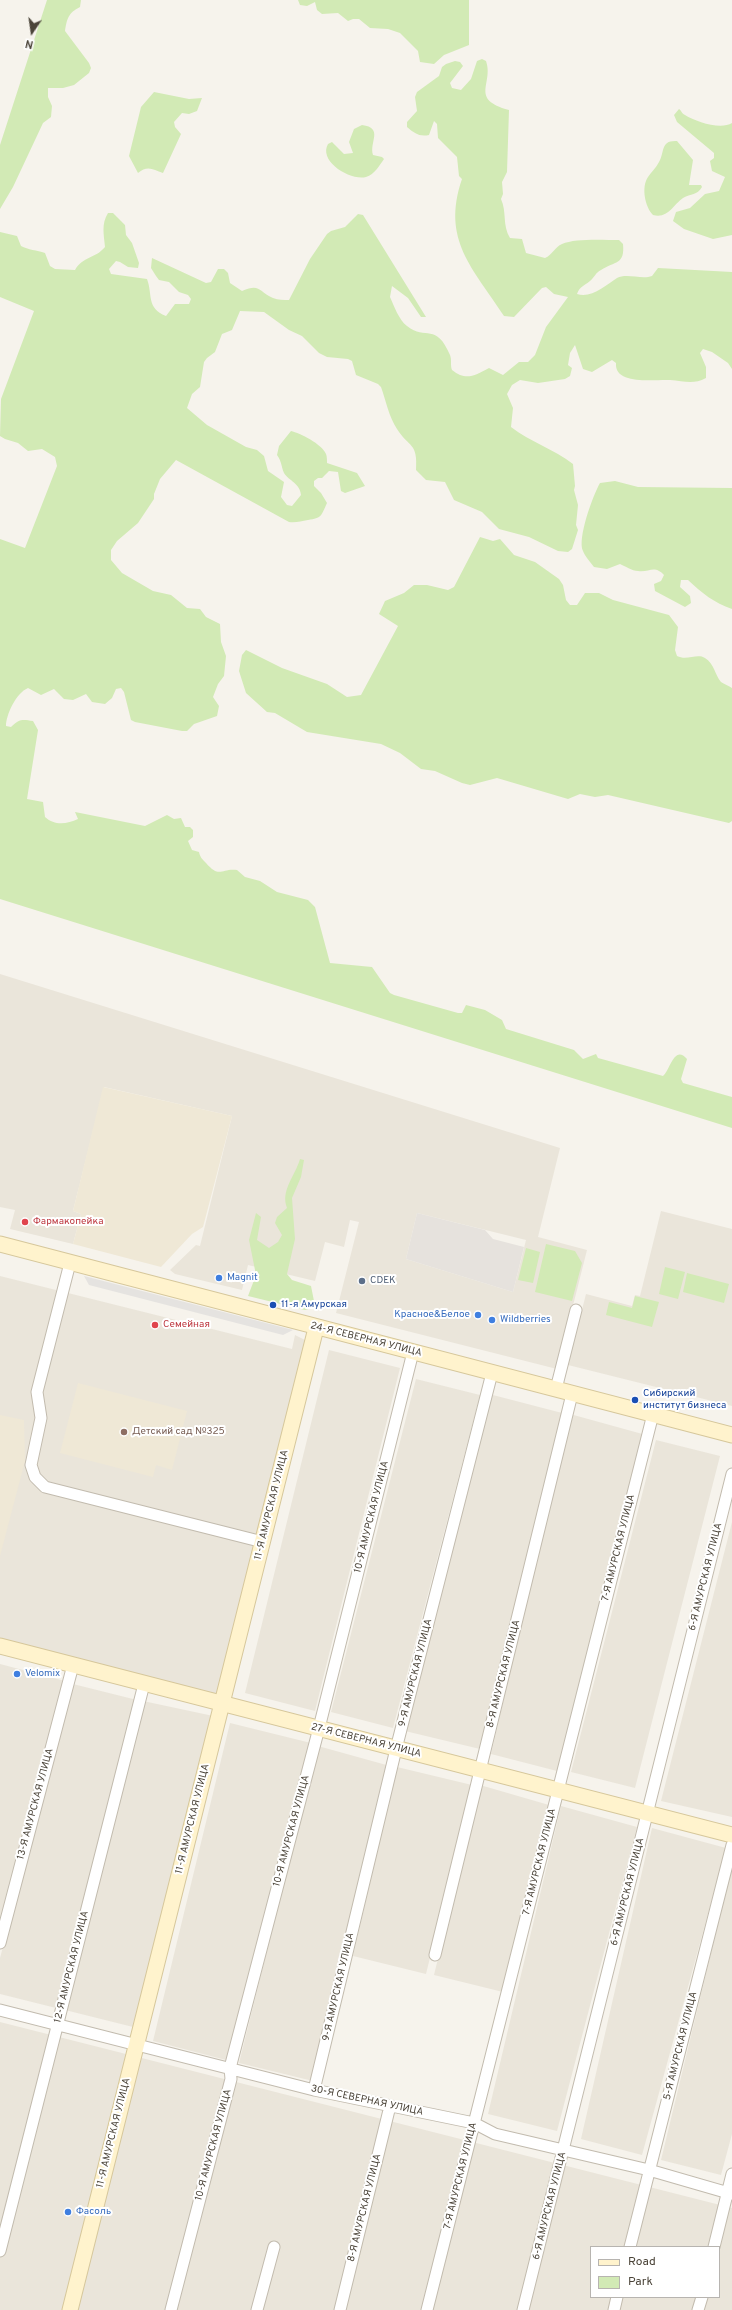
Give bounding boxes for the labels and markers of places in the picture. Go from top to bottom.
place label: Фармакопейка [33,1216,103,1228]
marker: Фармакопейка [20,1217,30,1227]
place label: Magnit [227,1272,258,1284]
marker: Magnit [214,1273,224,1283]
place label: CDEK [370,1275,396,1287]
marker: CDEK [357,1276,367,1286]
place label: 11-я Амурская [281,1299,347,1311]
marker: 11-я Амурская [268,1300,278,1310]
place label: Красное&Белое [394,1309,470,1321]
marker: Красное&Белое [473,1310,483,1320]
place label: Wildberries [500,1314,551,1326]
marker: Wildberries [487,1315,497,1325]
place label: Семейная [163,1319,210,1331]
marker: Семейная [150,1320,160,1330]
place label: Сибирский институт бизнеса [643,1388,726,1412]
marker: Сибирский институт бизнеса [630,1395,640,1405]
place label: Детский сад №325 [132,1426,225,1438]
marker: Детский сад №325 [119,1427,129,1437]
place label: Velomix [25,1668,60,1680]
marker: Velomix [12,1669,22,1679]
place label: Фасоль [76,2206,111,2218]
marker: Фасоль [63,2207,73,2217]

